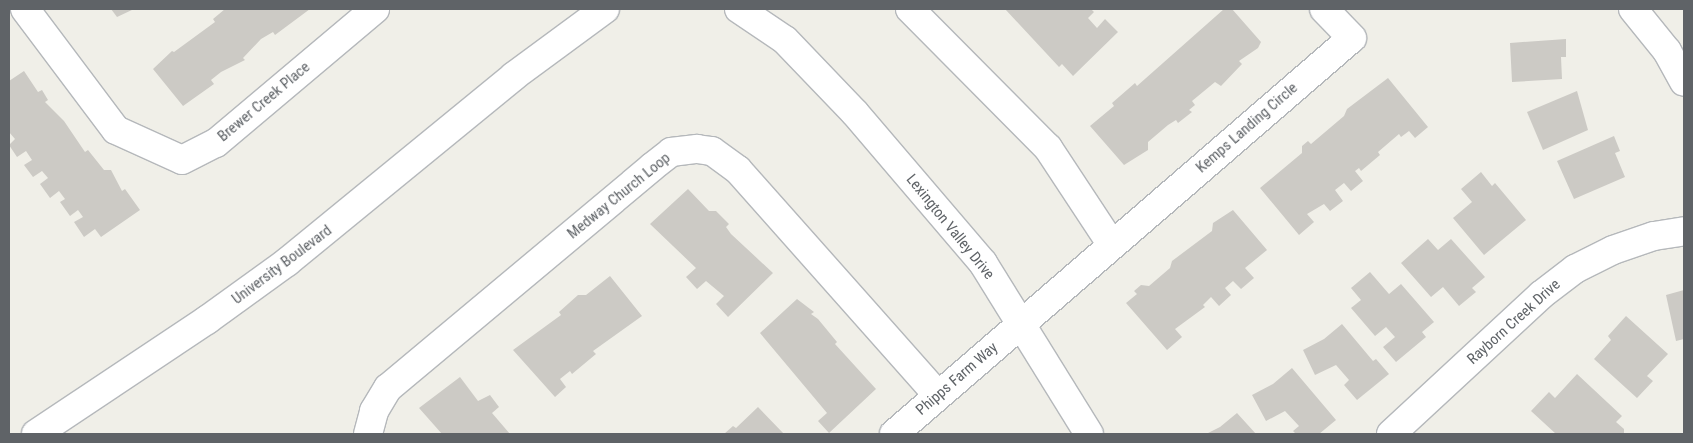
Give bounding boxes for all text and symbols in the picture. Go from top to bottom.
street label: Brewer Creek Place [214,58,314,146]
street label: Kemps Landing Circle [1193,79,1301,177]
street label: Medway Church Loop [564,149,674,243]
street label: Lexington Valley Drive [902,171,998,283]
street label: University Boulevard [229,222,335,308]
street label: Rayborn Creek Drive [1464,276,1564,368]
street label: Phipps Farm Way [913,339,1001,419]

